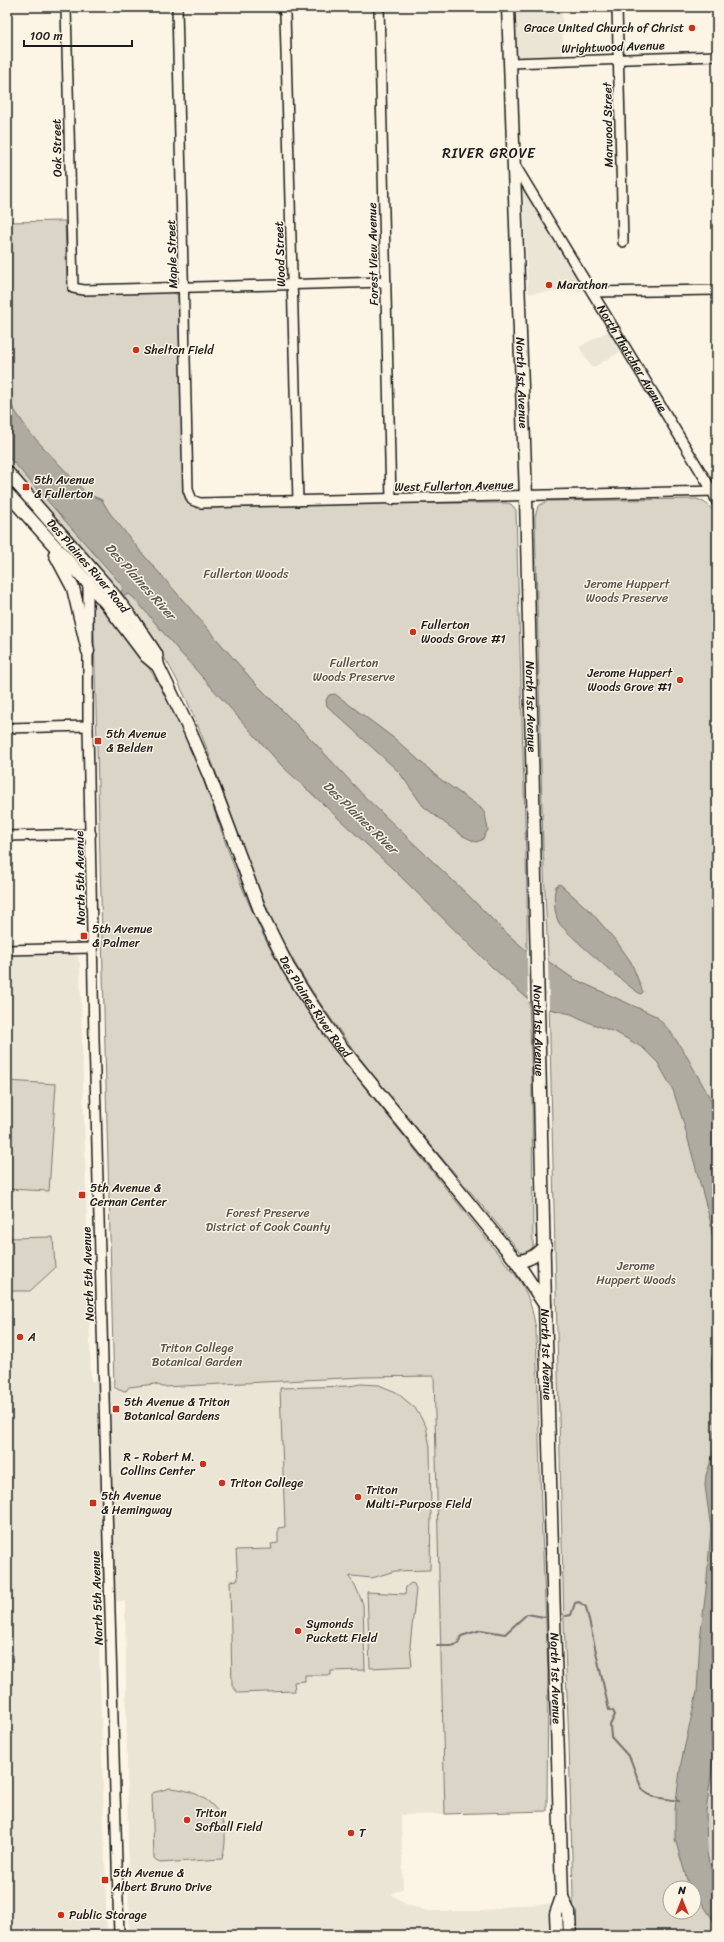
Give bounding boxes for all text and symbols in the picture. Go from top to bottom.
place label: Grace United Church of Christ [524,17,684,39]
scale bar [24,22,132,48]
marker: Grace United Church of Christ [687,23,697,33]
text: 100 m [30,25,63,47]
street label: Wrightwood Avenue [561,34,665,60]
street label: Marwood Street [596,81,620,168]
street label: Oak Street [45,119,69,177]
district label: RIVER GROVE [442,141,536,166]
street label: Forest View Avenue [361,202,385,306]
street label: Maple Street [160,219,184,289]
street label: Wood Street [268,221,292,287]
place label: Marathon [557,274,608,296]
marker: Marathon [544,280,554,290]
street label: North Thatcher Avenue [591,300,673,417]
street label: North 1st Avenue [509,337,535,429]
place label: Shelton Field [144,339,214,361]
marker: Shelton Field [131,345,141,355]
place label: 5th Avenue & Fullerton [34,469,95,505]
street label: West Fullerton Avenue [394,474,514,498]
marker: 5th Avenue & Fullerton [21,482,31,492]
street label: Des Plaines River Road [41,513,136,619]
water label: Des Plaines River [99,537,184,627]
park label: Fullerton Woods [204,563,289,585]
park label: Jerome Huppert Woods Preserve [584,573,670,609]
place label: Fullerton Woods Grove #1 [421,614,506,650]
marker: Fullerton Woods Grove #1 [408,627,418,637]
park label: Fullerton Woods Preserve [313,652,395,688]
street label: North 1st Avenue [519,661,543,753]
place label: Jerome Huppert Woods Grove #1 [587,662,673,698]
marker: Jerome Huppert Woods Grove #1 [675,675,685,685]
place label: 5th Avenue & Belden [106,723,167,759]
marker: 5th Avenue & Belden [93,736,103,746]
water label: Des Plaines River [318,775,406,861]
street label: North 5th Avenue [68,830,92,925]
place label: 5th Avenue & Palmer [92,918,153,954]
marker: 5th Avenue & Palmer [79,931,89,941]
street label: Des Plaines River Road [273,952,358,1064]
street label: North 1st Avenue [526,985,551,1077]
place label: 5th Avenue & Cernan Center [90,1177,168,1213]
marker: 5th Avenue & Cernan Center [77,1190,87,1200]
park label: Forest Preserve District of Cook County [206,1202,331,1238]
street label: North 5th Avenue [75,1226,101,1321]
park label: Jerome Huppert Woods [596,1255,676,1291]
street label: North 1st Avenue [534,1308,559,1401]
place label: A [27,1326,36,1348]
marker: A [15,1332,25,1342]
park label: Triton College Botanical Garden [152,1337,243,1373]
place label: 5th Avenue & Triton Botanical Gardens [124,1391,230,1427]
marker: 5th Avenue & Triton Botanical Gardens [111,1404,121,1414]
place label: R - Robert M. Collins Center [120,1446,196,1482]
marker: R - Robert M. Collins Center [198,1459,208,1469]
place label: Triton College [230,1472,303,1494]
marker: Triton College [217,1478,227,1488]
place label: Triton Multi-Purpose Field [366,1479,473,1515]
place label: 5th Avenue & Hemingway [101,1485,173,1521]
marker: Triton Multi-Purpose Field [353,1492,363,1502]
marker: 5th Avenue & Hemingway [88,1498,98,1508]
street label: North 5th Avenue [84,1550,110,1645]
place label: Symonds Puckett Field [306,1613,378,1649]
marker: Symonds Puckett Field [293,1626,303,1636]
street label: North 1st Avenue [543,1632,568,1725]
place label: Triton Sofball Field [195,1802,263,1838]
marker: Triton Sofball Field [182,1815,192,1825]
place label: T [359,1822,367,1844]
marker: T [346,1828,356,1838]
place label: 5th Avenue & Albert Bruno Drive [112,1862,212,1898]
marker: 5th Avenue & Albert Bruno Drive [100,1875,110,1885]
north arrow [662,1880,702,1920]
text: N [677,1881,686,1900]
place label: Public Storage [69,1904,147,1926]
marker: Public Storage [56,1910,66,1920]

